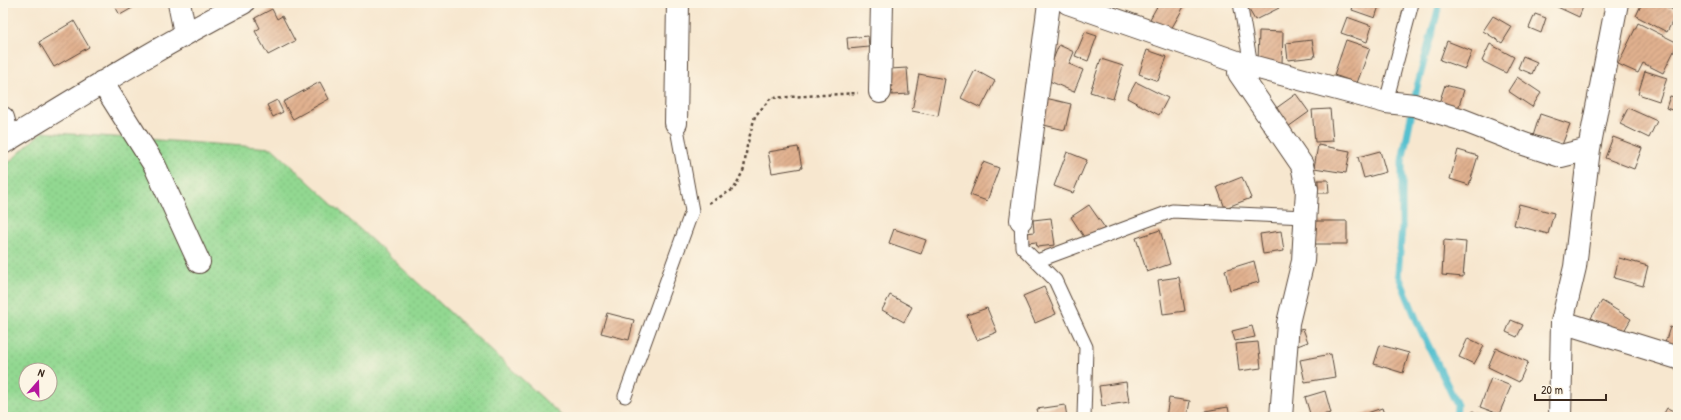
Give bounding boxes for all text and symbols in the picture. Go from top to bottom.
north arrow [18,362,58,402]
text: N [36,365,47,380]
scale bar [1535,376,1606,402]
text: 20 m [1541,381,1563,398]

